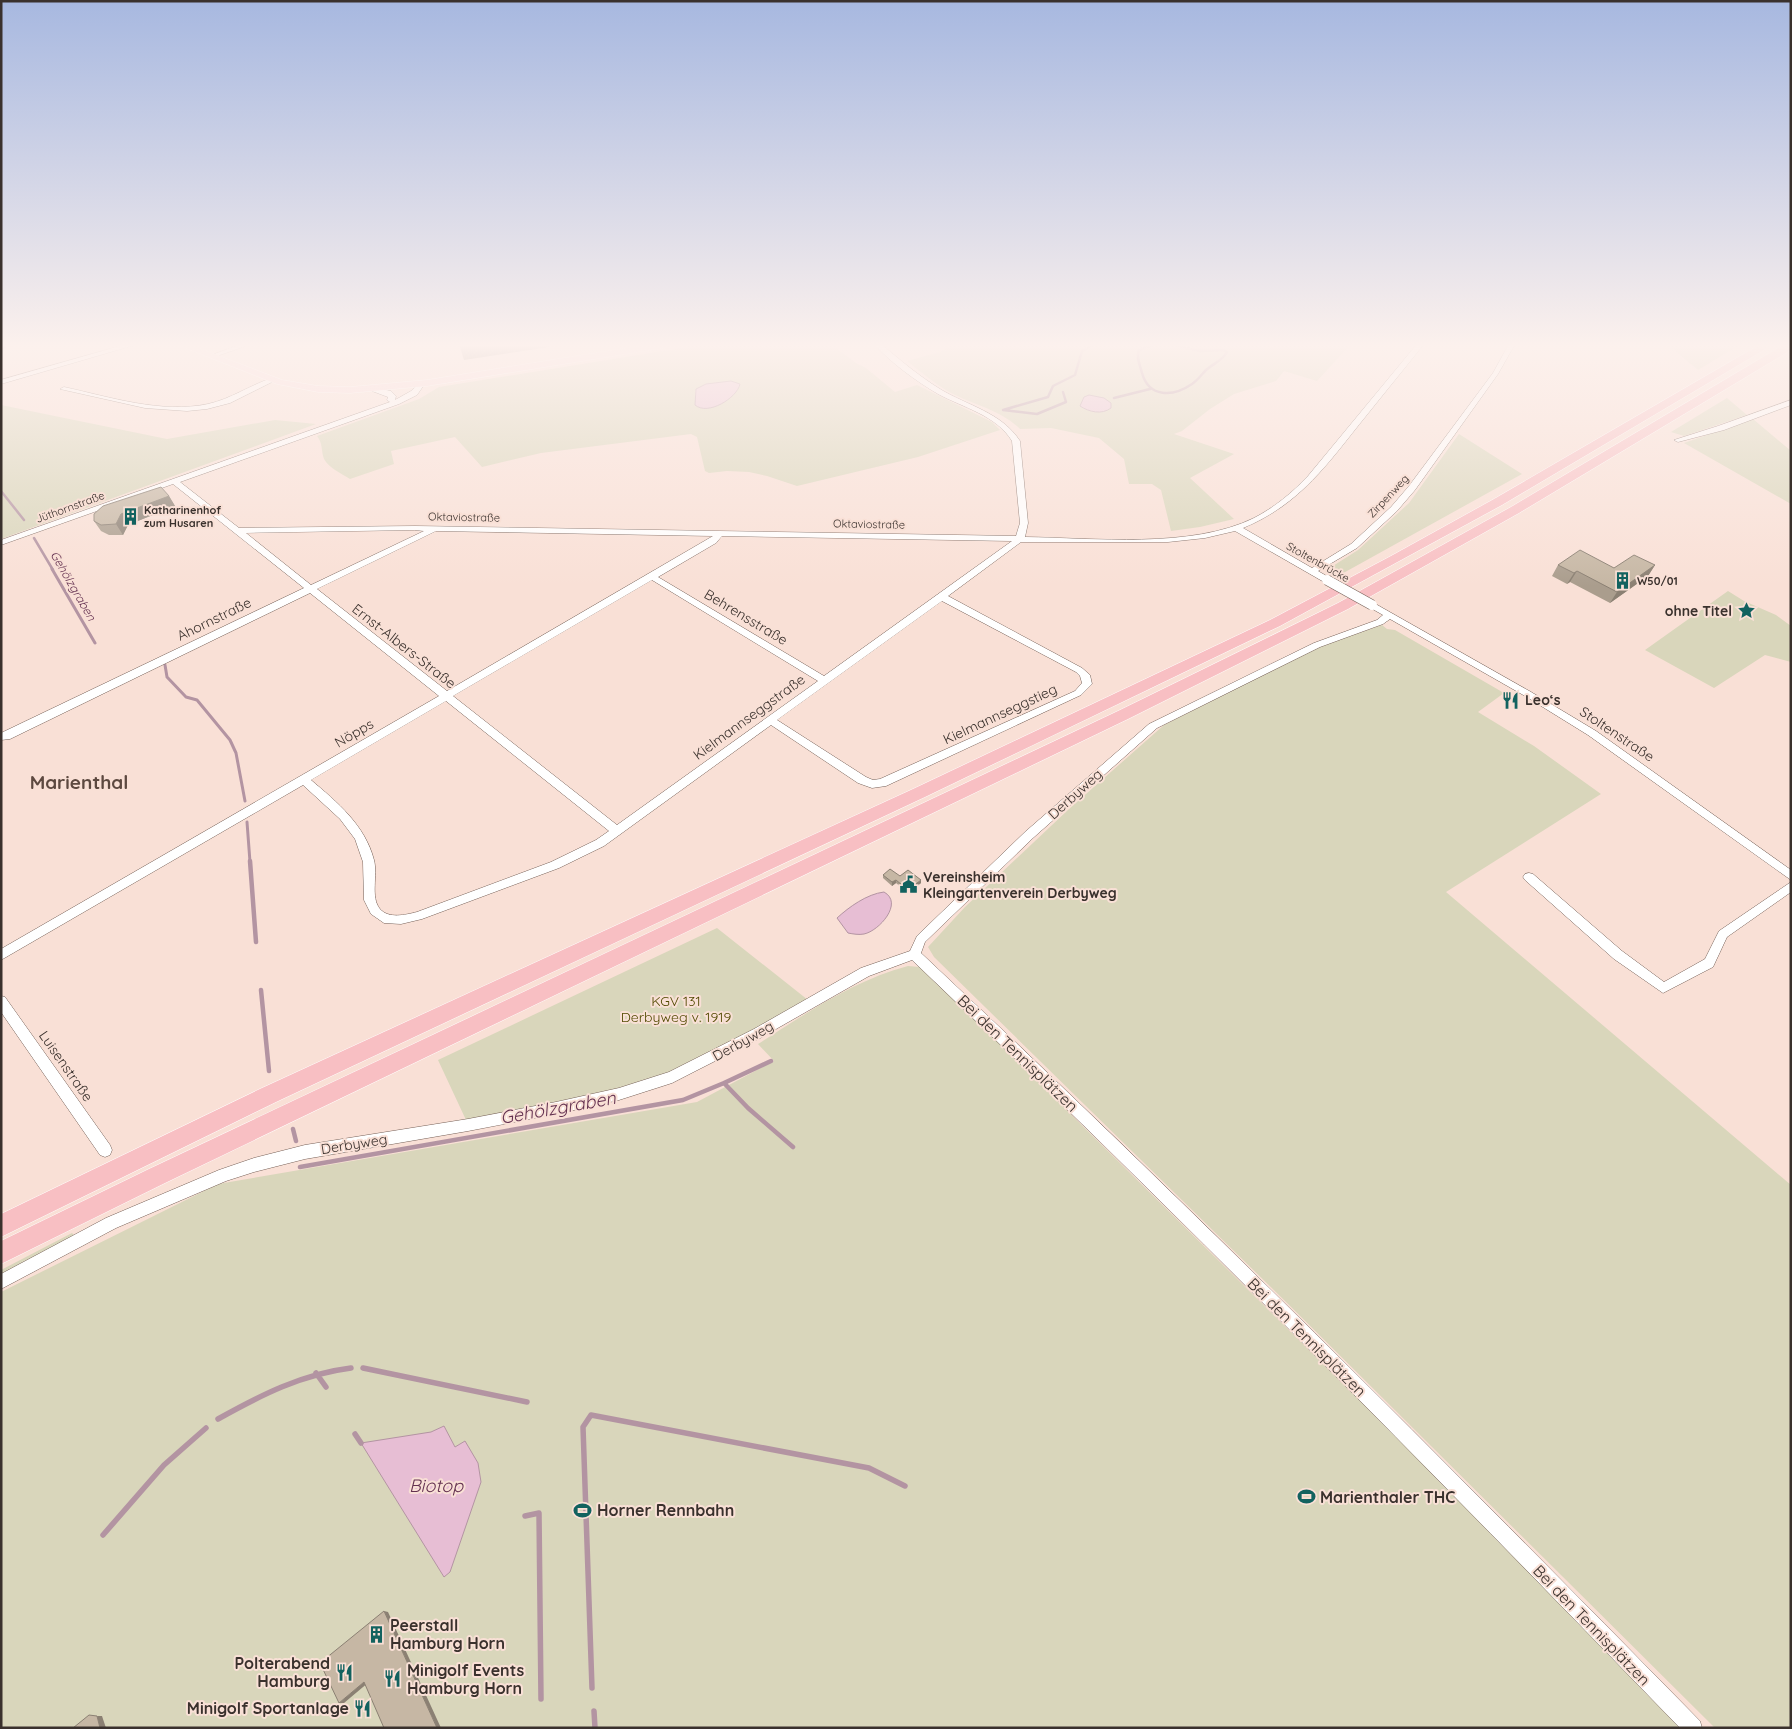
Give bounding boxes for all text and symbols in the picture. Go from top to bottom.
street label: Zirpenweg [1364,471,1412,521]
street label: Jüthornstraße [34,488,106,526]
place label: Katharinenhof zum Husaren [144,503,221,530]
building icon: Katharinenhof zum Husaren [120,506,140,526]
street label: Oktaviostraße [428,509,500,525]
street label: Oktaviostraße [833,516,905,532]
street label: Stoltenbrücke [1284,539,1352,585]
water label: Gehölzgraben [47,548,100,624]
building icon: W50/01 [1613,571,1633,591]
place label: W50/01 [1637,574,1678,588]
street label: Behrensstraße [701,585,791,649]
street label: Ahornstraße [174,593,254,645]
street label: Ernst-Albers-Straße [348,600,460,692]
place icon: ohne Titel [1736,601,1756,621]
place label: ohne Titel [1665,602,1732,620]
street label: Kielmannseggstraße [689,670,809,764]
street label: Kielmannseggstieg [940,680,1060,748]
restaurant icon: Leo‘s [1501,690,1521,710]
place label: Leo‘s [1525,691,1561,709]
street label: Stoltenstraße [1576,702,1658,766]
street label: Nöpps [331,715,377,751]
street label: Derbyweg [1044,765,1106,823]
district label: Marienthal [30,770,128,794]
place label: Vereinsheim Kleingartenverein Derbyweg [923,868,1117,902]
public building icon: Vereinsheim Kleingartenverein Derbyweg [899,875,919,895]
street label: Bei den Tennisplätzen [953,990,1083,1116]
park label: KGV 131 Derbyweg v. 1919 [621,992,732,1026]
street label: Derbyweg [709,1017,777,1065]
street label: Luisenstraße [35,1027,97,1105]
water label: Gehölzgraben [498,1086,618,1129]
street label: Derbyweg [319,1130,389,1158]
street label: Bei den Tennisplätzen [1243,1273,1371,1401]
water label: Biotop [409,1474,464,1497]
sports icon: Marienthaler THC [1296,1487,1316,1507]
place label: Marienthaler THC [1320,1487,1455,1507]
sports icon: Horner Rennbahn [573,1500,593,1520]
place label: Horner Rennbahn [597,1500,734,1520]
street label: Bei den Tennisplätzen [1529,1560,1655,1690]
place label: Peerstall Hamburg Horn [390,1615,505,1653]
building icon: Peerstall Hamburg Horn [366,1624,386,1644]
place label: Polterabend Hamburg [234,1653,330,1691]
place label: Minigolf Events Hamburg Horn [407,1660,525,1698]
restaurant icon: Polterabend Hamburg [334,1662,354,1682]
restaurant icon: Minigolf Events Hamburg Horn [383,1669,403,1689]
place label: Minigolf Sportanlage [187,1698,349,1718]
restaurant icon: Minigolf Sportanlage [353,1698,373,1718]

